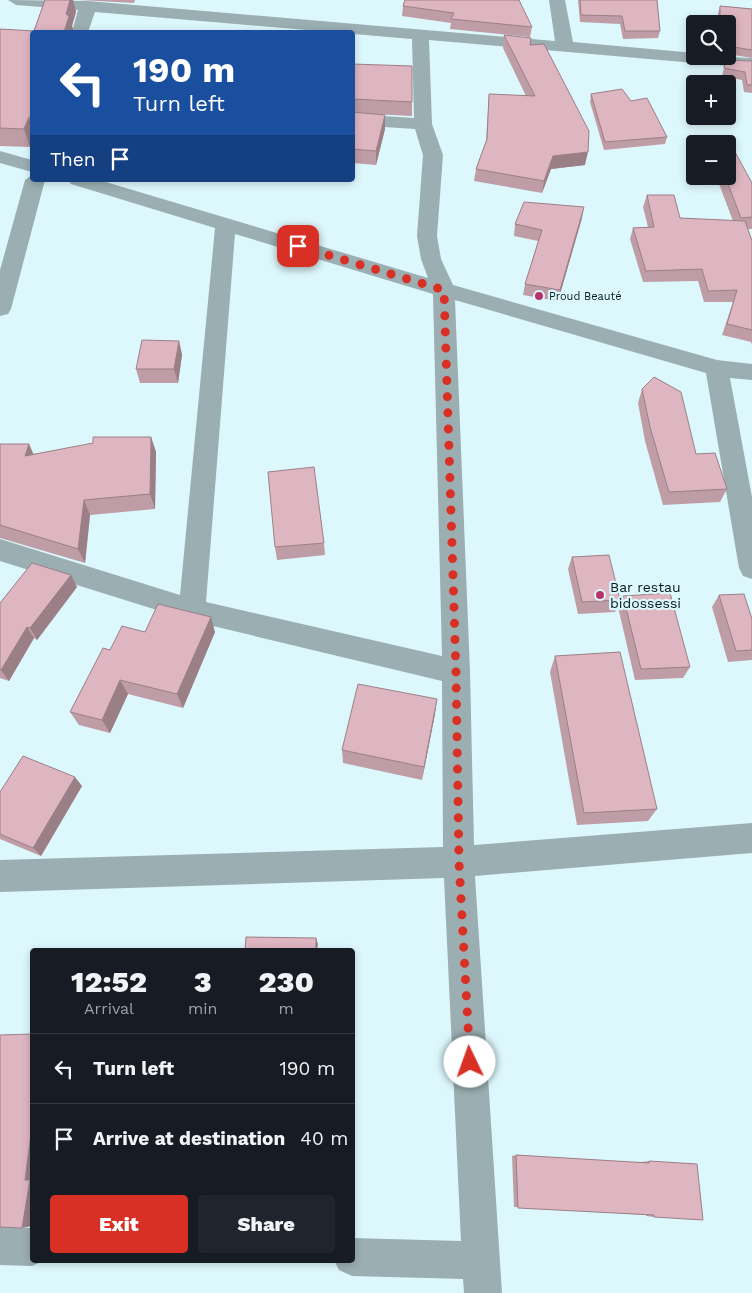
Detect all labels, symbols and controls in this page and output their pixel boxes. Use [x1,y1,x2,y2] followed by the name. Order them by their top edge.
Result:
[686,15,736,185] map controls
[686,15,736,65] button: search
[133,49,235,91] text: 190 m
[50,50,115,115] icon: left
[686,75,736,125] button: +
[133,91,225,116] text: Turn left
[686,135,736,185] button: −
[106,145,134,173] icon: arrive
[50,148,96,171] text: Then
[277,225,319,267] pin
[284,232,312,260] icon: arrive
[533,290,545,302] marker: Proud Beauté
[549,290,622,303] place label: Proud Beauté
[610,579,681,611] place label: Bar restau bidossessi
[594,589,606,601] marker: Bar restau bidossessi
[71,964,147,999] text: 12:52
[194,964,212,999] text: 3
[258,964,314,999] text: 230
[84,999,134,1018] text: Arrival
[188,999,217,1018] text: min
[279,999,294,1018] text: m
[443,1035,495,1087] position arrow
[50,1055,78,1083] icon: left
[93,1057,174,1080] text: Turn left
[279,1057,335,1080] text: 190 m
[50,1125,78,1153] icon: arrive
[93,1127,285,1150] text: Arrive at destination
[300,1127,348,1150] text: 40 m
[50,1195,188,1253] button: Exit
[198,1195,335,1253] button: Share

